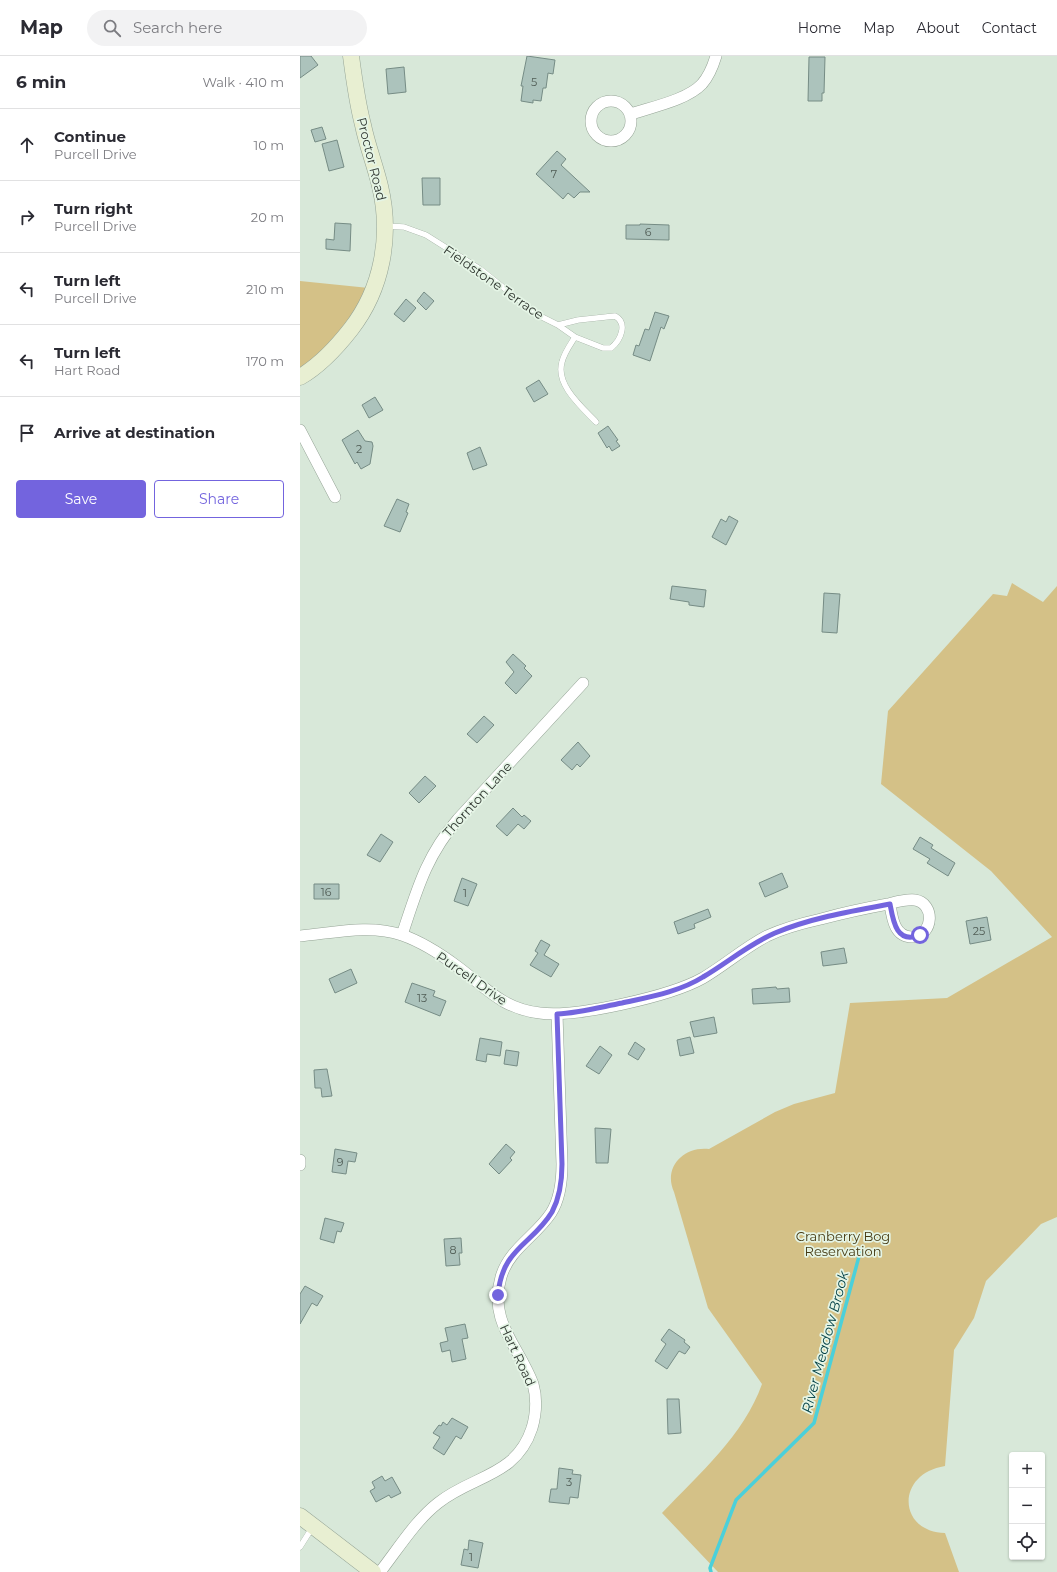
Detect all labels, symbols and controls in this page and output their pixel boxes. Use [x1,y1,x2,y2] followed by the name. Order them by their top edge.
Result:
[87,10,367,46] search box
[20,16,63,39] text: Map
[101,17,123,39] icon: search
[133,18,222,37] text: Search here
[798,19,841,37] text: Home
[863,19,894,37] text: Map
[916,19,960,37] text: About
[982,19,1037,37] text: Contact
[16,72,66,92] text: 6 min
[202,74,284,90] text: Walk · 410 m
[531,75,537,89] house number: 5
[354,116,390,202] street label: Proctor Road
[54,127,126,146] text: Continue
[16,134,38,156] icon: ahead
[254,137,284,153] text: 10 m
[54,146,137,162] text: Purcell Drive
[551,167,557,181] house number: 7
[54,199,133,218] text: Turn right
[16,206,38,228] icon: right
[251,209,284,225] text: 20 m
[54,218,137,234] text: Purcell Drive
[645,225,652,239] house number: 6
[441,241,547,323] street label: Fieldstone Terrace
[54,271,121,290] text: Turn left
[16,278,38,300] icon: left
[246,281,284,297] text: 210 m
[54,290,137,306] text: Purcell Drive
[54,343,121,362] text: Turn left
[16,350,38,372] icon: left
[246,353,284,369] text: 170 m
[54,362,120,378] text: Hart Road
[16,422,38,444] icon: arrive
[54,423,215,442] text: Arrive at destination
[356,442,362,456] house number: 2
[16,480,146,518] button: Save
[154,480,284,518] button: Share
[439,758,515,840] street label: Thornton Lane
[321,885,332,899] house number: 16
[463,886,467,900] house number: 1
[973,924,985,938] house number: 25
[911,926,929,944] route start
[434,948,511,1008] street label: Purcell Drive
[417,991,427,1005] house number: 13
[337,1155,344,1169] house number: 9
[796,1228,890,1259] park label: Cranberry Bog Reservation
[449,1243,457,1257] house number: 8
[797,1268,853,1415] water label: River Meadow Brook
[489,1286,507,1304] route end
[497,1322,539,1388] street label: Hart Road
[1009,1452,1045,1560] map controls
[1009,1452,1045,1488] button: +
[566,1475,572,1489] house number: 3
[1009,1488,1045,1524] button: −
[1009,1524,1045,1560] button: locate
[469,1550,473,1564] house number: 1

